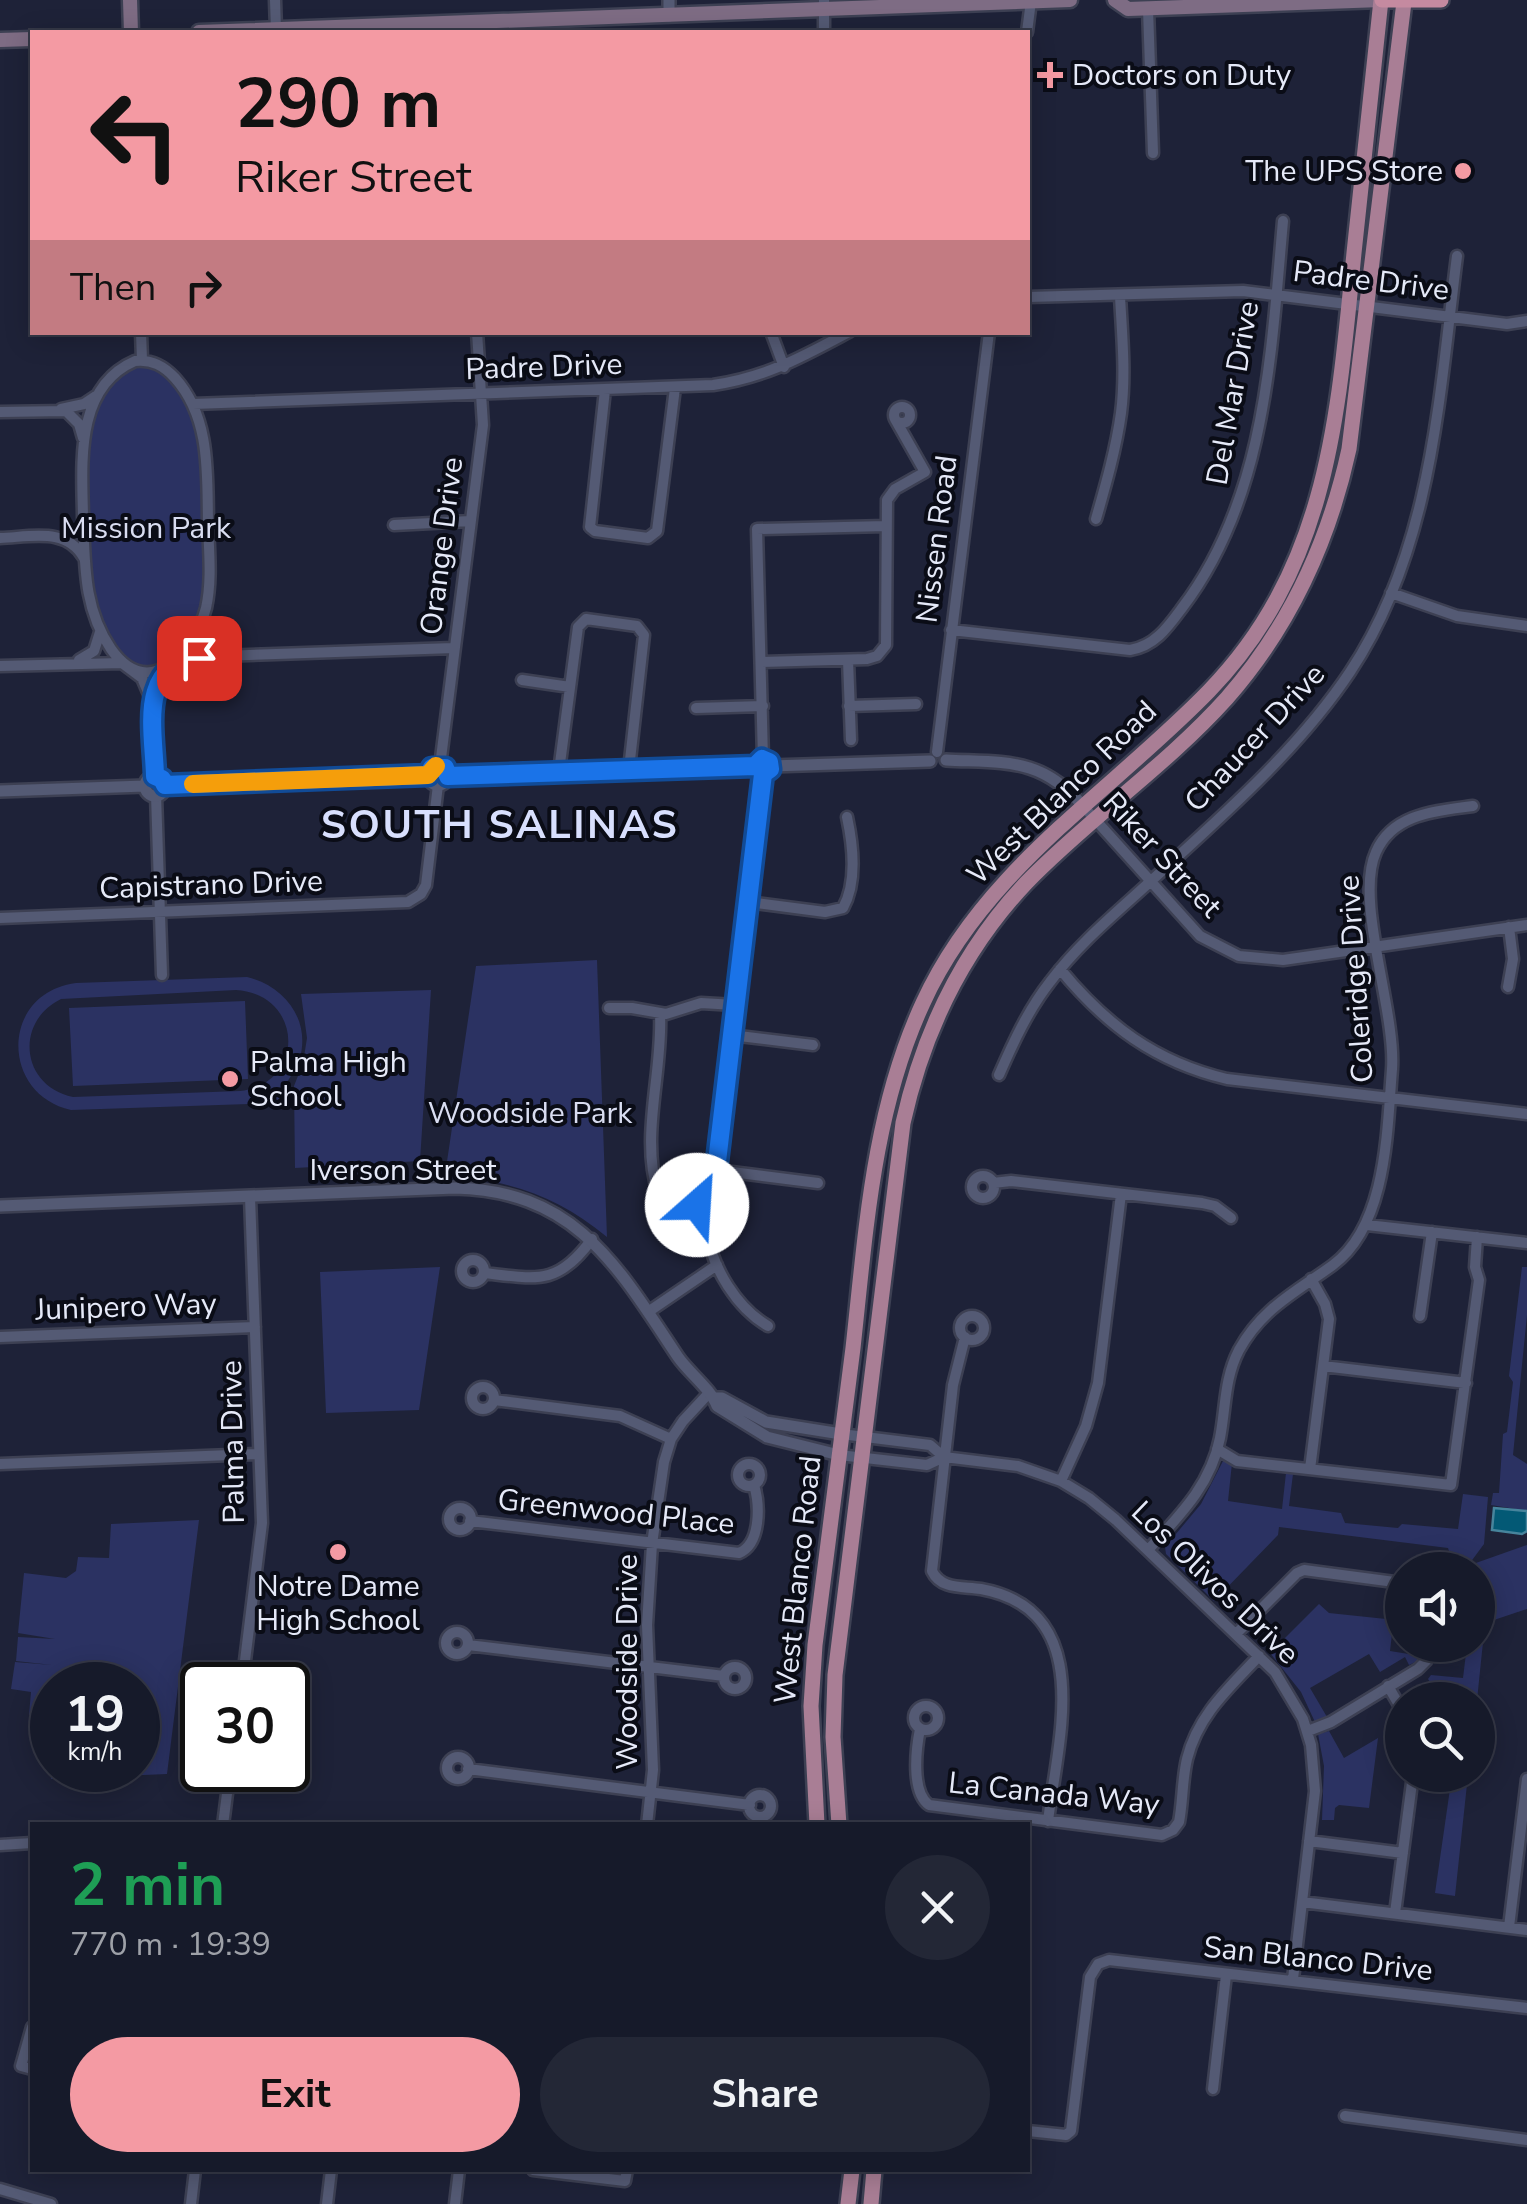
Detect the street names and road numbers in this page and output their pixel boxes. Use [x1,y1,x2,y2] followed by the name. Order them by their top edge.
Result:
[1291,251,1451,311] street label: Padre Drive
[1197,298,1269,488] street label: Del Mar Drive
[465,344,623,390] street label: Padre Drive
[906,453,968,625] street label: Nissen Road
[411,455,473,637] street label: Orange Drive
[1176,655,1334,821] street label: Chaucer Drive
[958,692,1166,894] street label: West Blanco Road
[1093,783,1231,927] street label: Riker Street
[98,861,324,909] street label: Capistrano Drive
[1328,874,1384,1084] street label: Coleridge Drive
[309,1150,497,1191] street label: Iverson Street
[34,1283,218,1331] street label: Junipero Way
[211,1360,255,1524] street label: Palma Drive
[765,1454,831,1706] street label: West Blanco Road
[495,1479,737,1545] street label: Greenwood Place
[1122,1492,1308,1674] street label: Los Olivos Drive
[607,1554,648,1770] street label: Woodside Drive
[946,1763,1162,1826] street label: La Canada Way
[1201,1927,1435,1991] street label: San Blanco Drive

